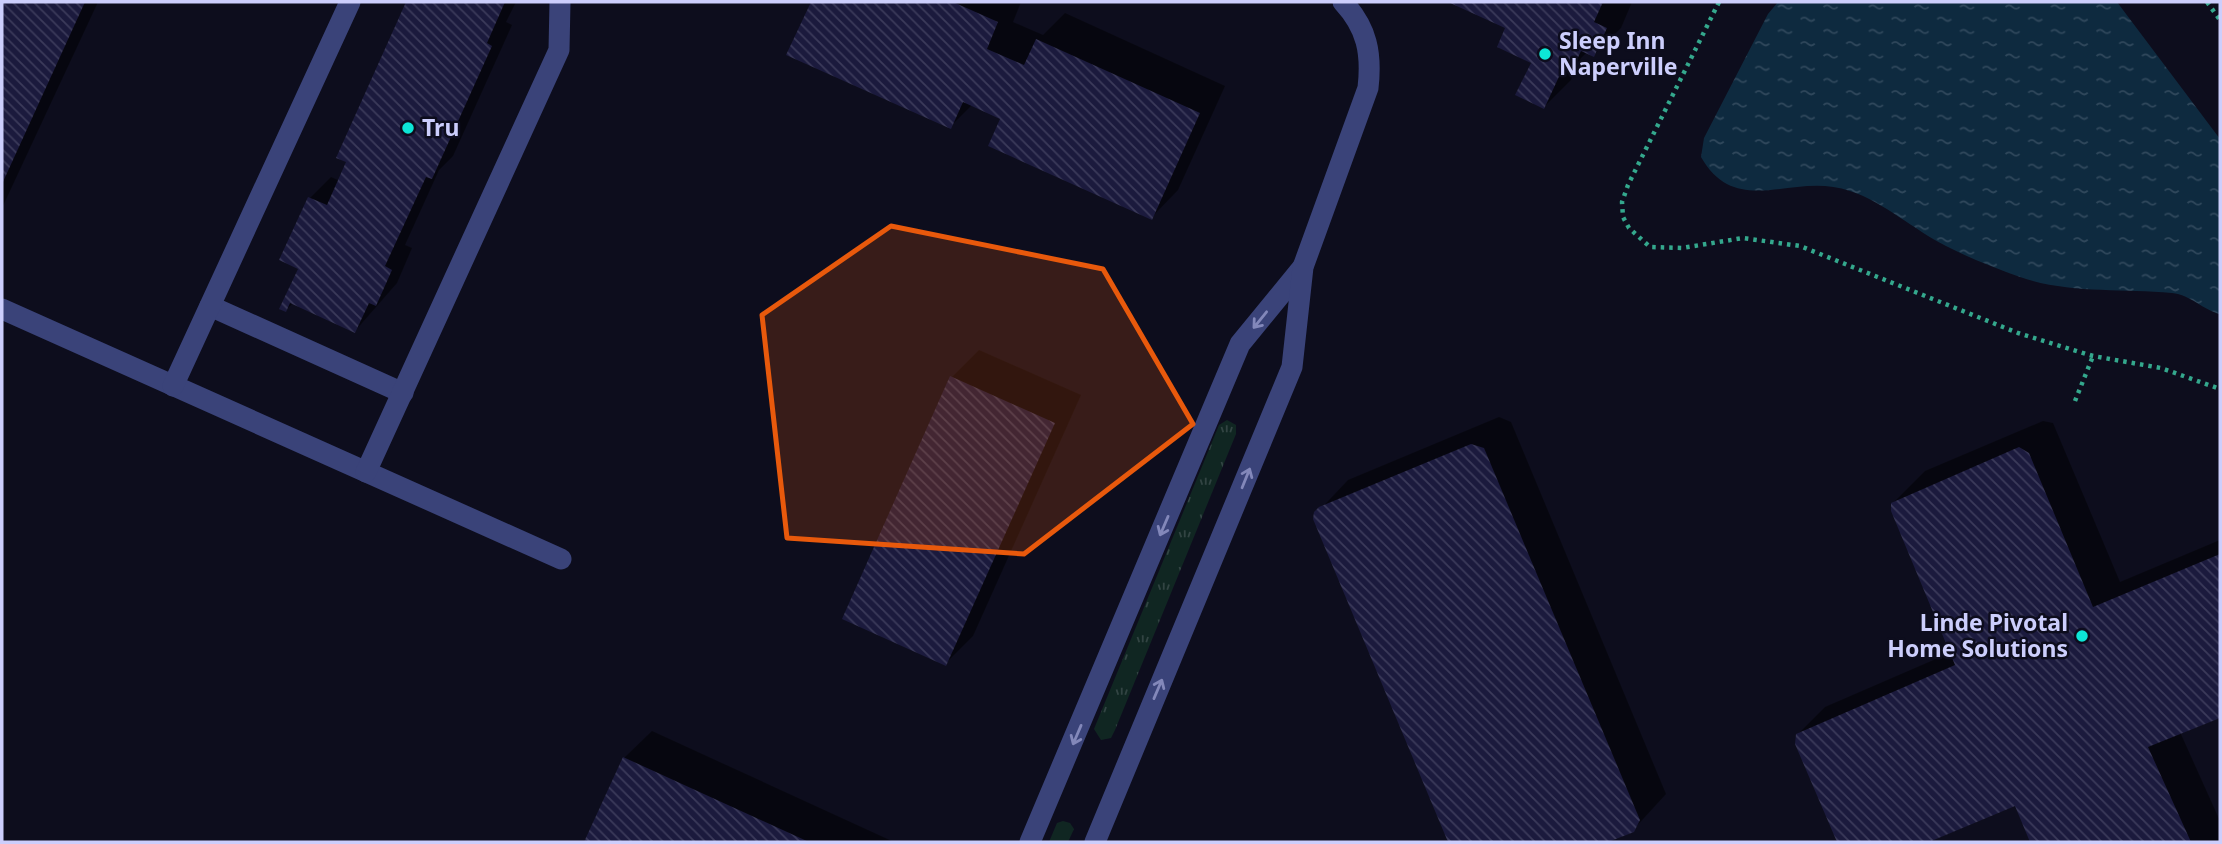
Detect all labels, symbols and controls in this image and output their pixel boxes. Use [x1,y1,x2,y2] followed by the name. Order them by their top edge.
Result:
[1559,24,1677,82] place label: Sleep Inn Naperville
[1537,46,1553,62] marker: Sleep Inn Naperville
[422,111,459,143] place label: Tru
[400,120,416,136] marker: Tru
[1252,311,1267,329] one-way arrow
[1240,468,1253,490] one-way arrow
[1157,514,1170,536] one-way arrow
[1887,606,2068,664] place label: Linde Pivotal Home Solutions
[2074,628,2090,644] marker: Linde Pivotal Home Solutions
[1153,678,1166,700] one-way arrow
[1069,724,1082,746] one-way arrow

